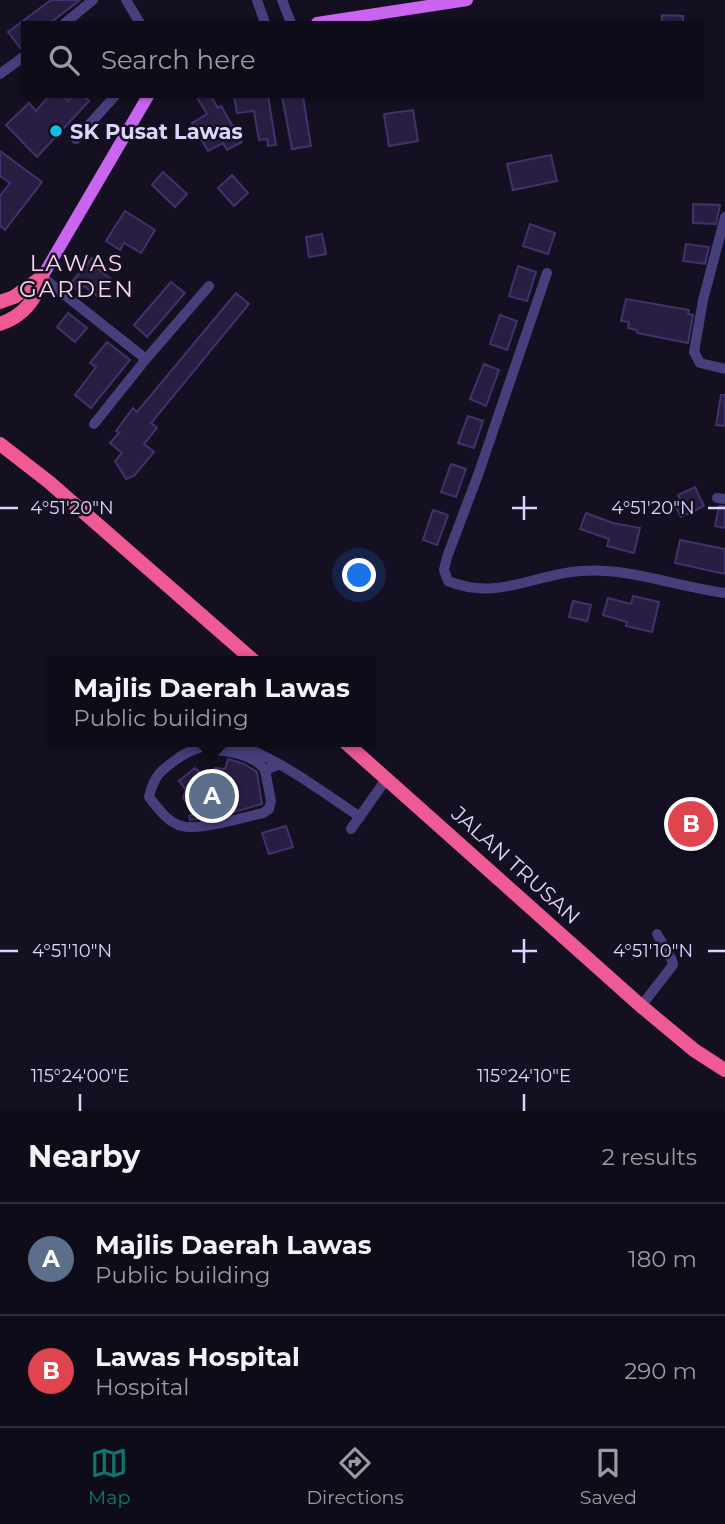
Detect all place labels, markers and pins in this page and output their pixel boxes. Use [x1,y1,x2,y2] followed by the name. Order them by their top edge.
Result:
[70,119,243,144] place label: SK Pusat Lawas
[48,123,64,139] marker: SK Pusat Lawas
[189,770,235,822] pin: A
[668,798,714,850] pin: B

